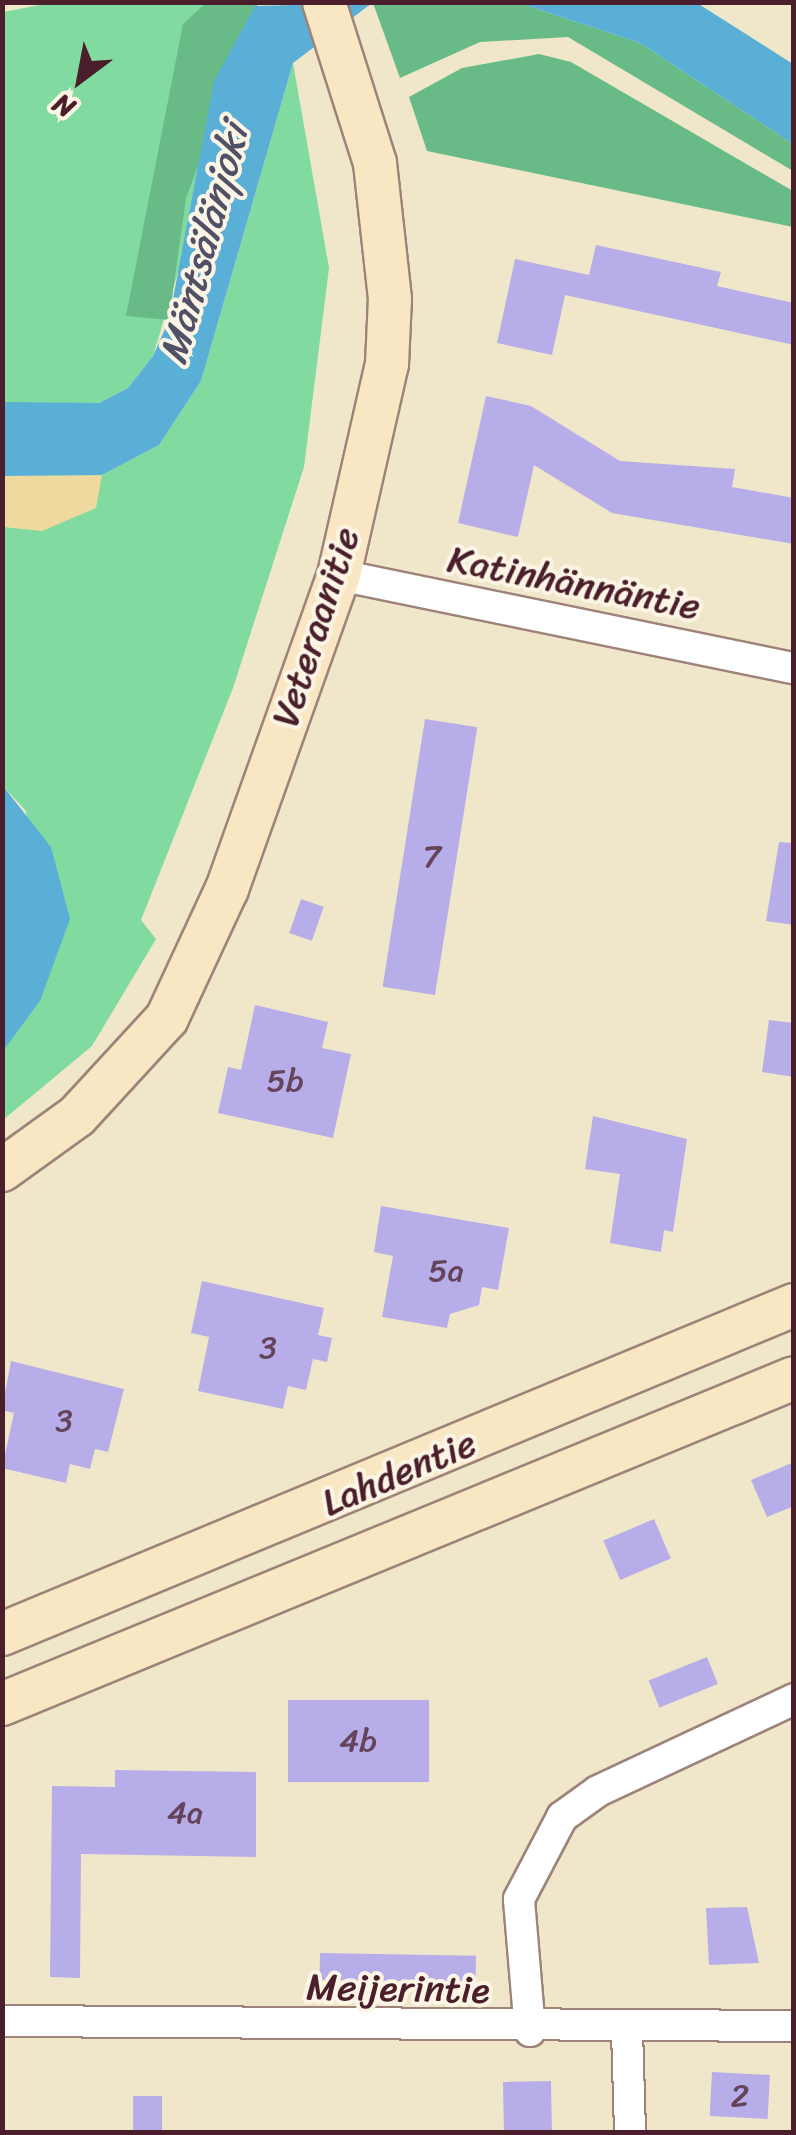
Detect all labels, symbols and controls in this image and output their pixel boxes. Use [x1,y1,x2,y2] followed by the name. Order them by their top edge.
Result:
[30,30,130,130] north arrow
[43,80,85,132] text: N
[149,119,259,369] water label: Mäntsälänjoki
[262,522,370,732] street label: Veteraanitie
[444,536,704,630] street label: Katinhännäntie
[423,838,441,876] house number: 7
[266,1062,304,1100] house number: 5b
[428,1252,464,1290] house number: 5a
[259,1329,277,1367] house number: 3
[55,1402,73,1440] house number: 3
[315,1420,483,1526] street label: Lahdentie
[339,1722,377,1760] house number: 4b
[167,1794,203,1832] house number: 4a
[306,1965,490,2013] street label: Meijerintie
[731,2077,749,2115] house number: 2

